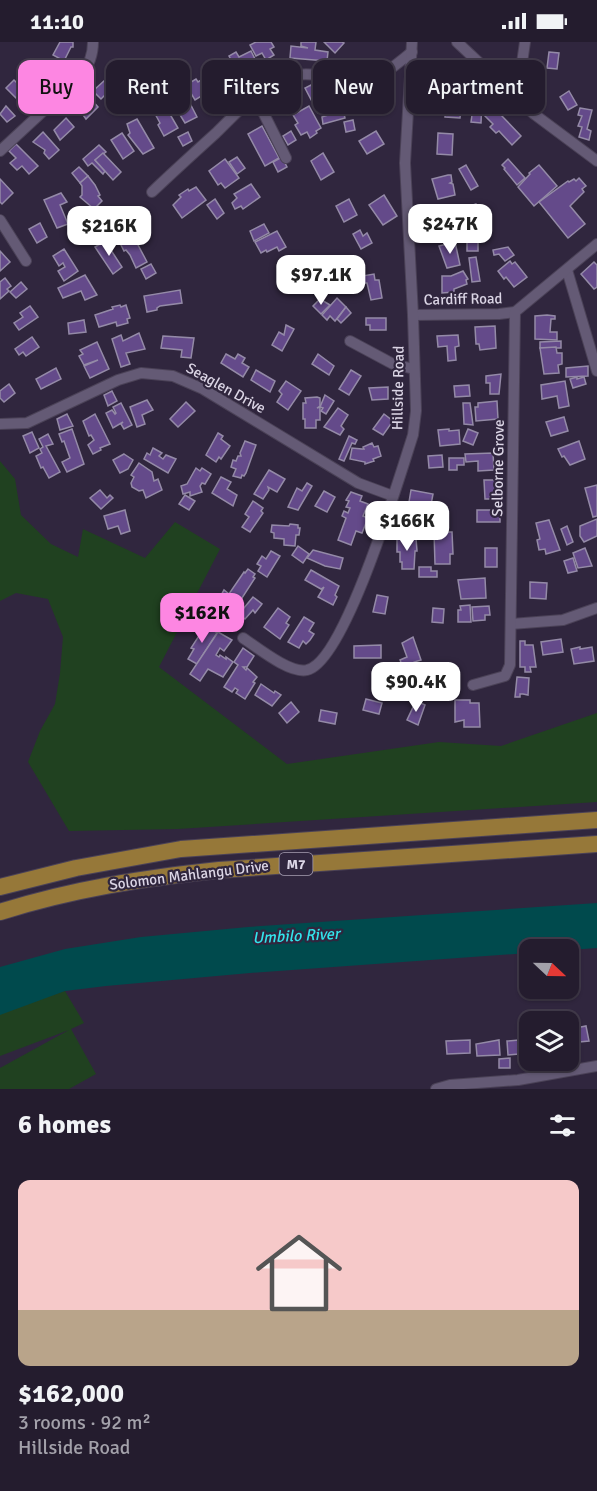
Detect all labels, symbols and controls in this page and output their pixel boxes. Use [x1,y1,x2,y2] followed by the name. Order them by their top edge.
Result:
[30,8,84,35] text: 11:10
[18,60,94,114] chip: Buy
[106,60,190,114] chip: Rent
[202,60,301,114] chip: Filters
[313,60,394,114] chip: New
[406,60,545,114] chip: Apartment
[408,204,492,255] pin: $247K
[67,206,151,257] pin: $216K
[422,211,478,236] text: $247K
[81,213,137,238] text: $216K
[272,255,370,306] pin: $97.1K
[290,262,352,287] text: $97.1K
[423,289,503,309] street label: Cardiff Road
[388,346,408,430] street label: Hillside Road
[183,359,269,417] street label: Seaglen Drive
[488,419,508,517] street label: Selborne Grove
[365,501,449,552] pin: $166K
[379,508,435,533] text: $166K
[160,593,244,644] pin: $162K
[174,600,230,625] text: $162K
[367,662,465,713] pin: $90.4K
[385,669,447,694] text: $90.4K
[280,853,312,875] road number: M7
[108,856,270,894] street label: Solomon Mahlangu Drive
[252,924,342,948] water label: Umbilo River
[519,939,579,999] north arrow
[519,939,579,1071] map controls
[519,1011,579,1071] button: layers
[18,1109,111,1141] text: 6 homes
[546,1109,579,1142] icon: filters
[245,1219,353,1327] icon: home
[18,1378,124,1410] text: $162,000
[18,1410,151,1435] text: 3 rooms · 92 m²
[18,1435,130,1460] text: Hillside Road

